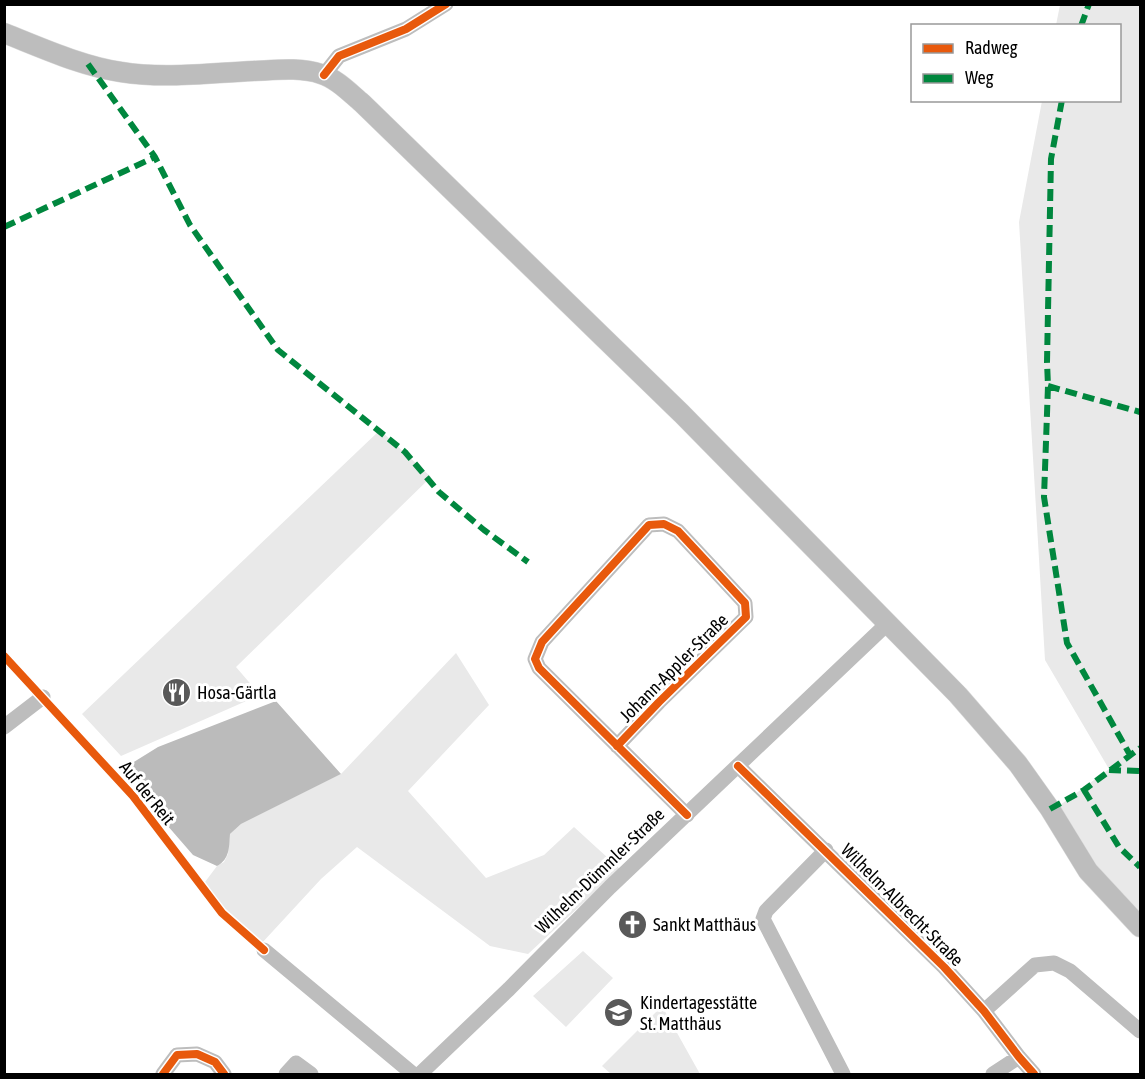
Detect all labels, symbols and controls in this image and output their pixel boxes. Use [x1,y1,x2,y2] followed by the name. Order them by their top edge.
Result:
[911,24,1121,102] legend
[965,37,1018,58] text: Radweg
[965,67,994,88] text: Weg
[615,609,732,726] street label: Johann-Appler-Straße
[160,677,192,709] restaurant icon: Hosa-Gärtla
[197,682,277,703] place label: Hosa-Gärtla
[115,757,179,829] street label: Auf der Reit
[531,804,668,938] street label: Wilhelm-Dümmler-Straße
[837,839,968,970] street label: Wilhelm-Albrecht-Straße
[616,909,648,941] church icon: Sankt Matthäus
[653,914,756,935] place label: Sankt Matthäus
[640,992,757,1034] place label: Kindertagesstätte St. Matthäus
[603,997,635,1029] school or university icon: Kindertagesstätte St. Matthäus

